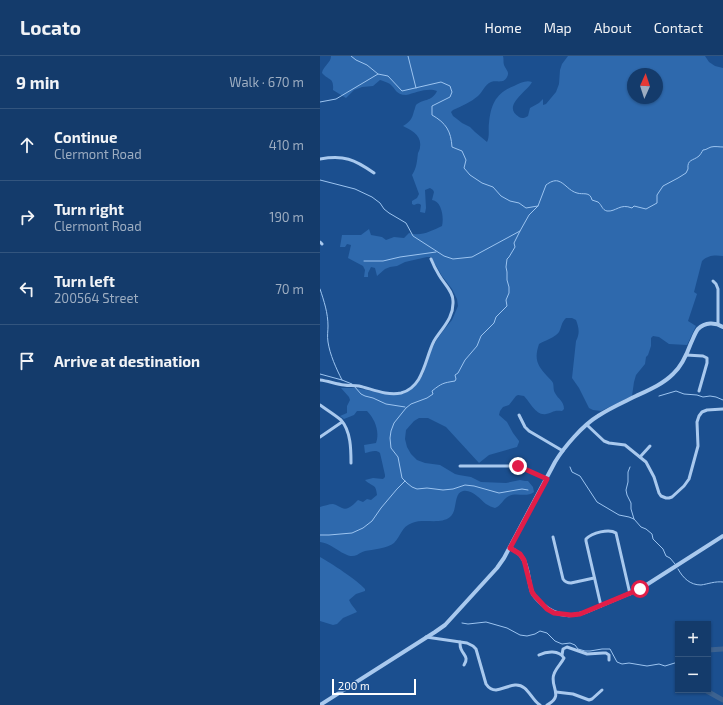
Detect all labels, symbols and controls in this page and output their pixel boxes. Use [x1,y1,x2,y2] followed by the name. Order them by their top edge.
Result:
[20,16,81,39] text: Locato
[485,19,522,36] text: Home
[544,19,572,36] text: Map
[594,19,632,36] text: About
[654,19,703,36] text: Contact
[627,68,663,104] north arrow
[16,72,60,92] text: 9 min
[229,74,304,90] text: Walk · 670 m
[54,128,117,146] text: Continue
[16,134,38,156] icon: ahead
[269,137,304,153] text: 410 m
[54,146,142,162] text: Clermont Road
[54,200,124,218] text: Turn right
[16,206,38,228] icon: right
[269,209,304,225] text: 190 m
[54,218,142,234] text: Clermont Road
[54,272,115,290] text: Turn left
[16,278,38,300] icon: left
[275,281,304,297] text: 70 m
[54,290,138,306] text: 200564 Street
[16,350,38,372] icon: arrive
[54,352,200,370] text: Arrive at destination
[509,457,527,475] route end
[631,580,649,598] route start
[675,621,711,693] map controls
[675,621,711,657] button: +
[675,657,711,693] button: −
[332,677,416,696] scale bar
[338,679,370,692] text: 200 m

